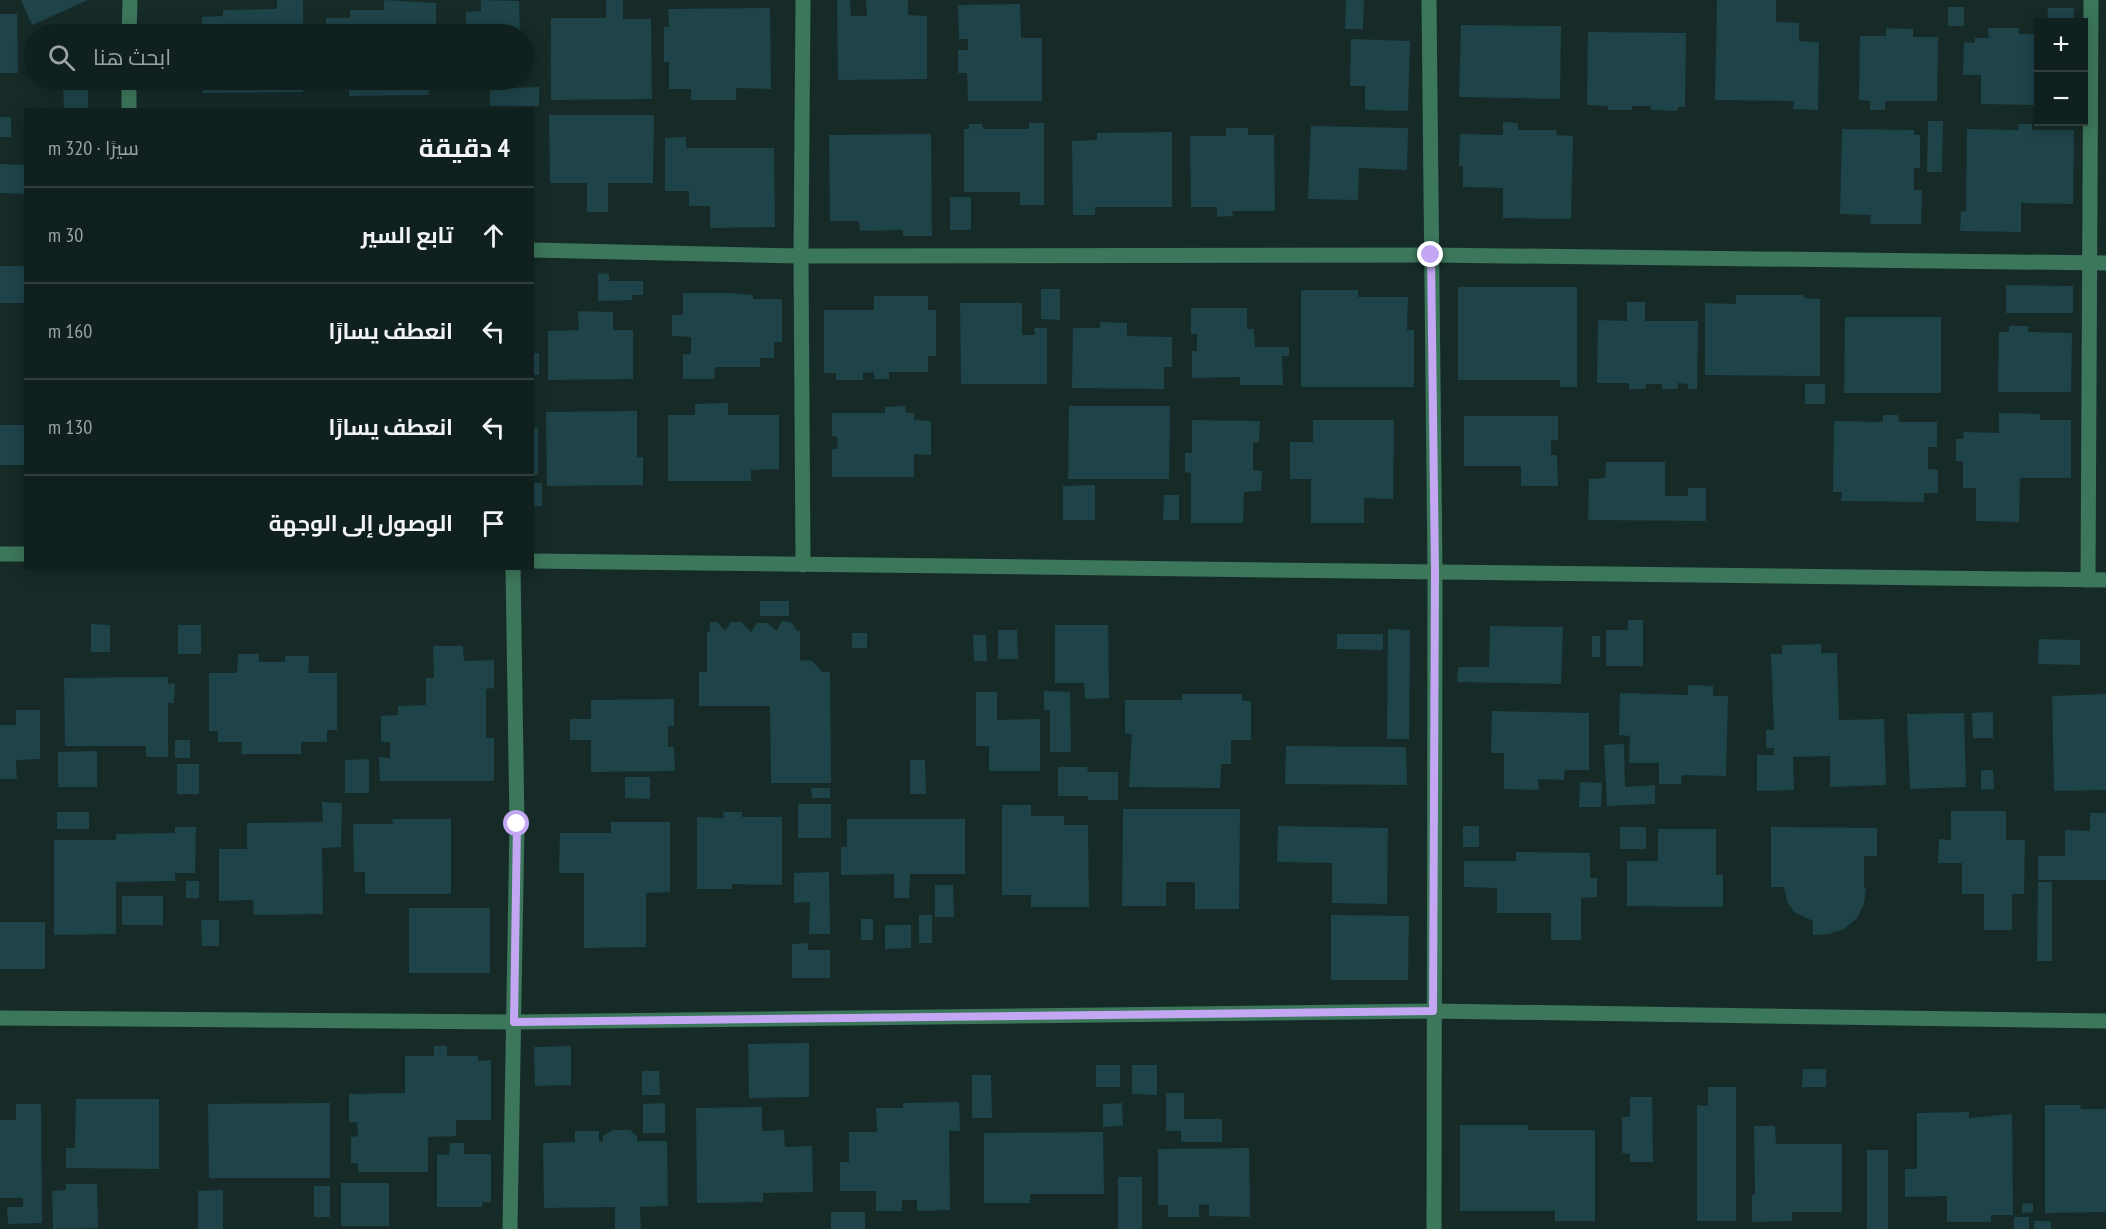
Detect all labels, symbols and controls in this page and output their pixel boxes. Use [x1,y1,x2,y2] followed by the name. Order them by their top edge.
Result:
[2034,18,2088,126] map controls
[2034,18,2088,72] button: +
[24,24,534,90] search box
[45,41,78,74] icon: search
[93,43,171,71] text: ابحث هنا
[2034,72,2088,126] button: −
[419,131,510,164] text: 4 دقيقة
[48,135,139,161] text: سيرًا · 320 m
[477,219,510,252] icon: ahead
[361,221,453,249] text: تابع السير
[48,222,83,248] text: 30 m
[1417,241,1443,267] route end
[477,315,510,348] icon: left
[329,317,453,345] text: انعطف يسارًا
[48,318,92,344] text: 160 m
[477,411,510,444] icon: left
[329,413,453,441] text: انعطف يسارًا
[48,414,92,440] text: 130 m
[477,507,510,540] icon: arrive
[269,509,453,537] text: الوصول إلى الوجهة
[503,810,529,836] route start

